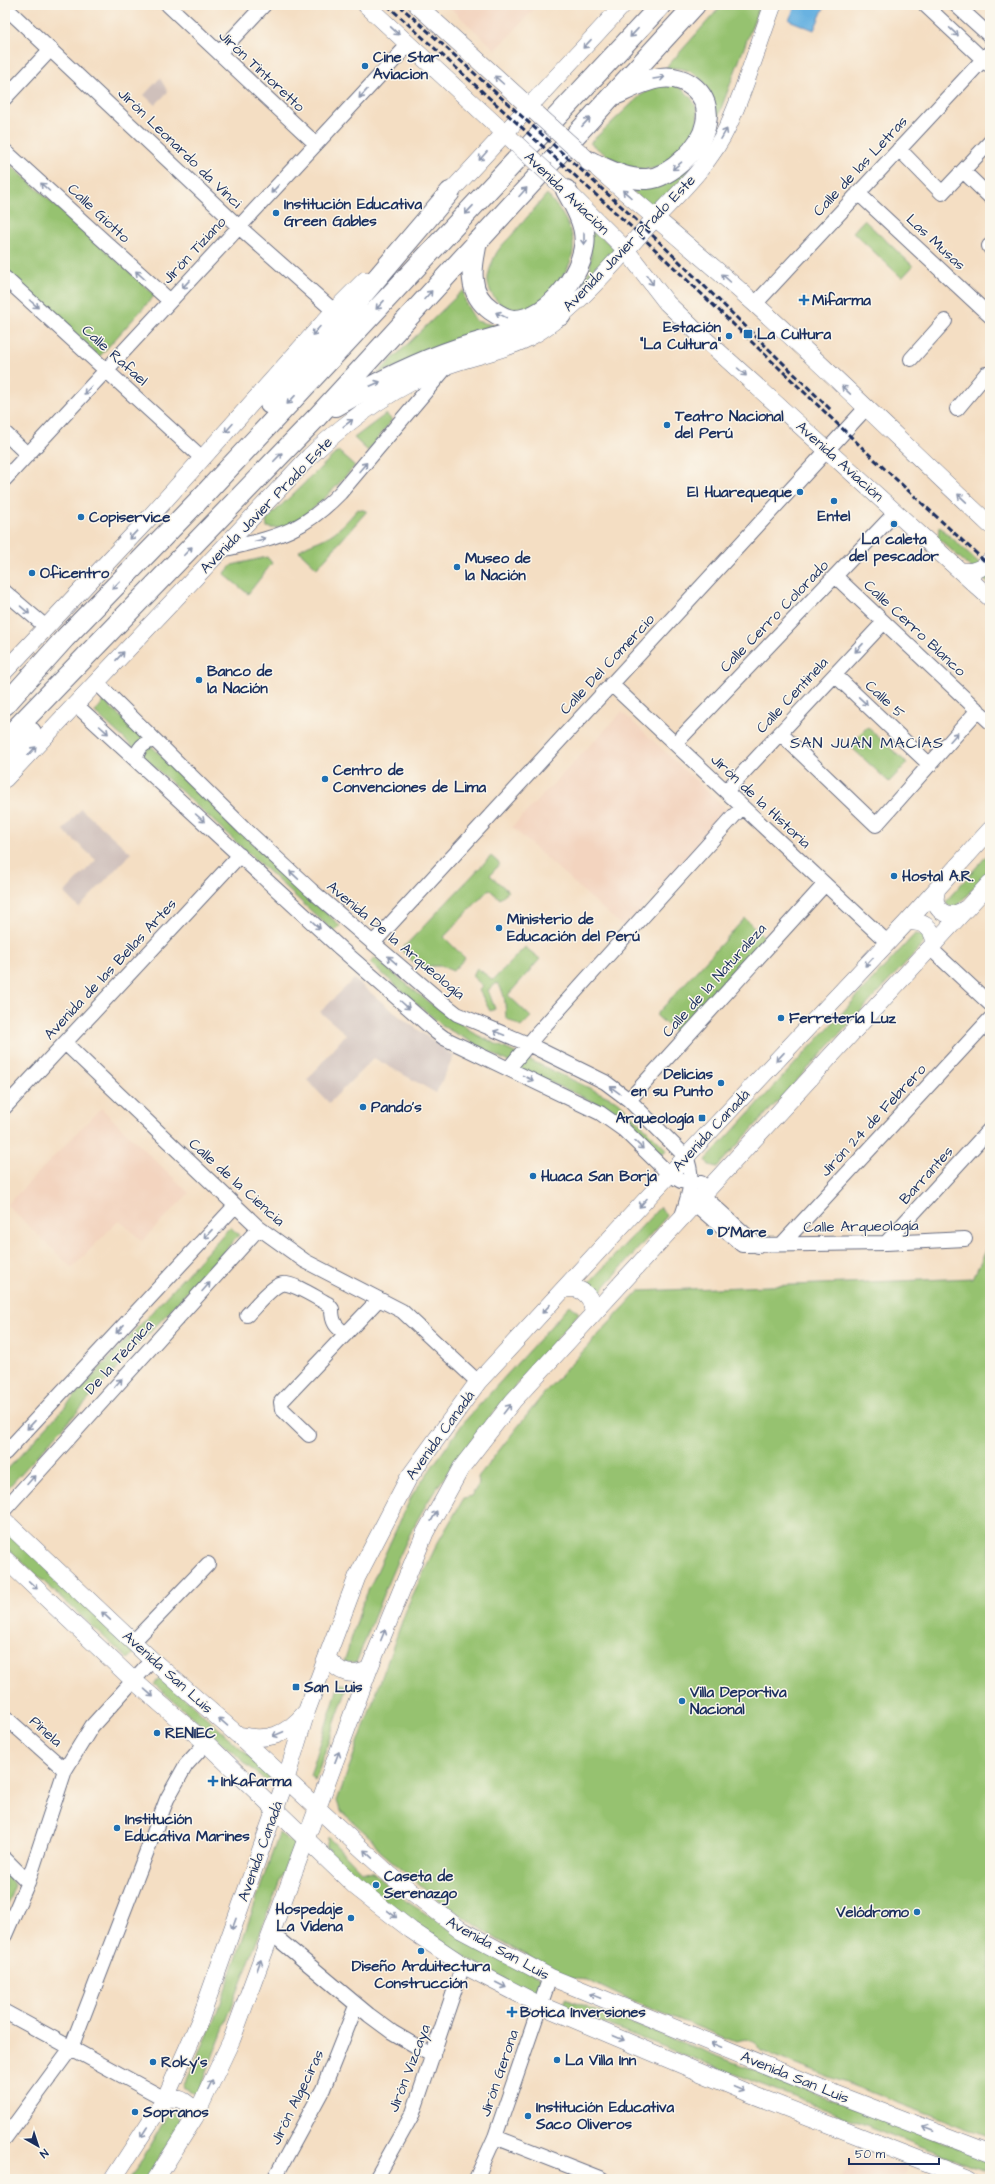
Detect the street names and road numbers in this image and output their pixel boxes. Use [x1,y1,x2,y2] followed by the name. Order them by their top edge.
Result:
[214,26,310,117] street label: Jirón Tintoretto
[113,83,247,214] street label: Jirón Leonardo da Vinci
[808,111,913,221] street label: Calle de las Letras
[519,147,614,240] street label: Avenida Aviación
[558,170,700,316] street label: Avenida Javier Prado Este
[63,179,135,248] street label: Calle Giotto
[901,209,970,276] street label: Las Musas
[158,212,232,289] street label: Jirón Tiziano
[77,320,152,391] street label: Calle Rafael
[791,416,889,507] street label: Avenida Aviación
[195,432,337,578] street label: Avenida Javier Prado Este
[715,555,834,677] street label: Calle Cerro Colorado
[859,575,971,682] street label: Calle Cerro Blanco
[555,609,660,719] street label: Calle Del Comercio
[752,652,833,738] street label: Calle Centinela
[860,675,910,724] street label: Calle 5
[706,749,816,854] street label: Jirón de la Historia
[321,876,470,1006] street label: Avenida De la Arqueología
[39,894,182,1045] street label: Avenida de las Bellas Artes
[657,918,772,1042] street label: Calle de la Naturaleza
[816,1059,932,1181] street label: Jirón 24 de Febrero
[668,1084,755,1176] street label: Avenida Canadá
[184,1133,290,1231] street label: Calle de la Ciencia
[895,1141,958,1209] street label: Barrantes
[803,1215,919,1239] street label: Calle Arqueología
[80,1315,159,1399] street label: De la Técnica
[401,1386,480,1484] street label: Avenida Canadá
[118,1626,218,1719] street label: Avenida San Luis
[25,1711,67,1752] street label: Pinela
[233,1798,288,1904] street label: Avenida Canadá
[442,1911,554,1986] street label: Avenida San Luis
[383,2021,437,2115] street label: Jirón Vizcaya
[475,2026,524,2119] street label: Jirón Gerona
[265,2046,331,2149] street label: Jirón Algeciras
[737,2046,853,2109] street label: Avenida San Luis

